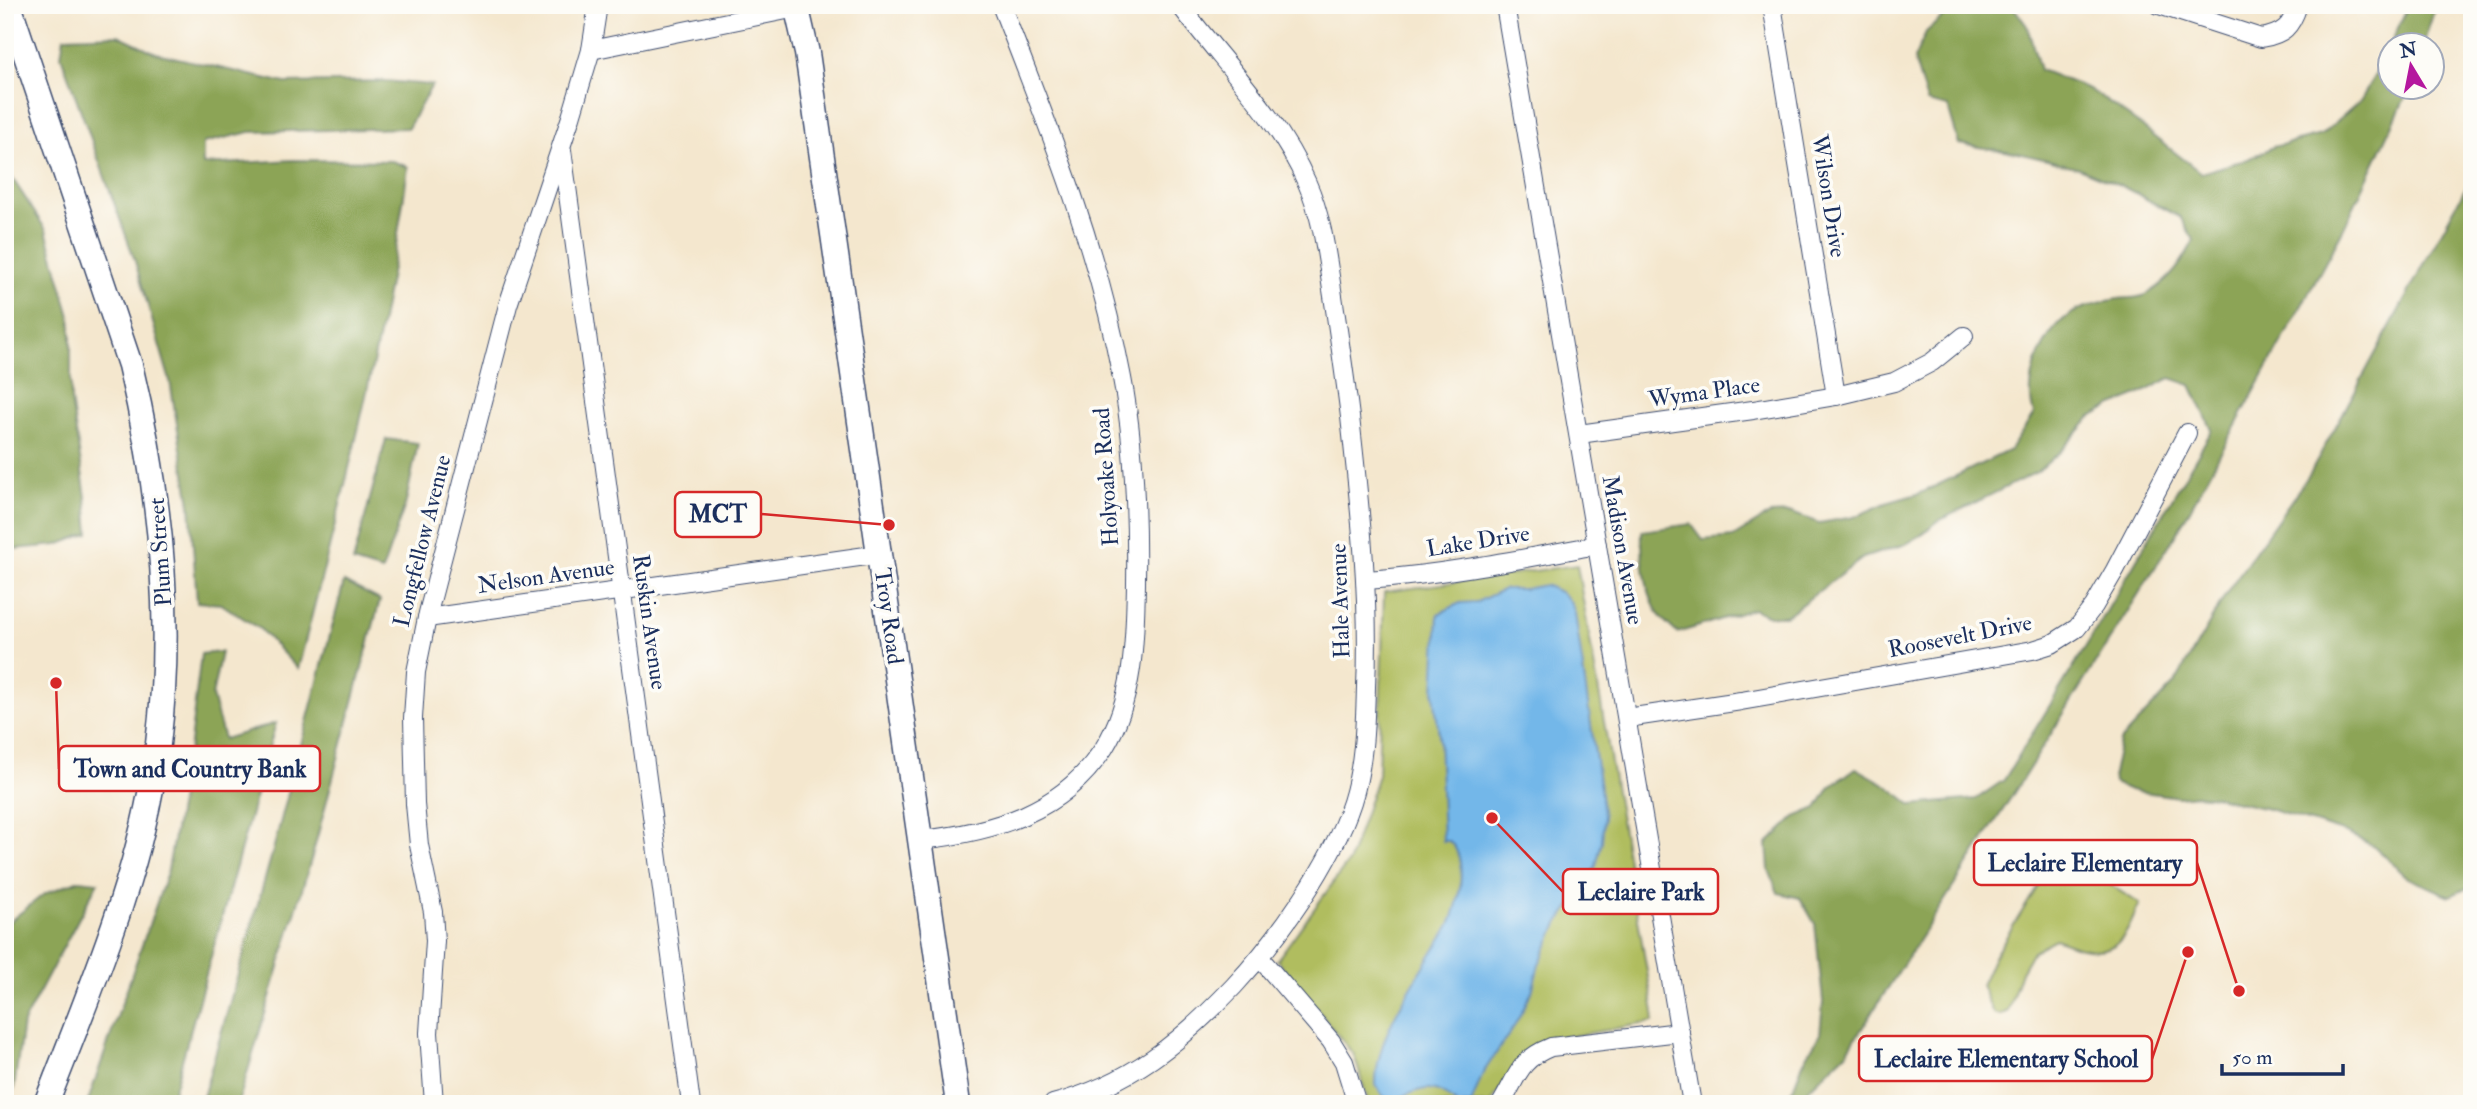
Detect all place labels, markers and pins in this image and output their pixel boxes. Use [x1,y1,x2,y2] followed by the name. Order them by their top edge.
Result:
[675,492,761,537] callout: MCT
[59,746,320,791] callout: Town and Country Bank
[1974,840,2197,885] callout: Leclaire Elementary
[1563,869,1718,914] callout: Leclaire Park
[1859,1036,2152,1081] callout: Leclaire Elementary School

